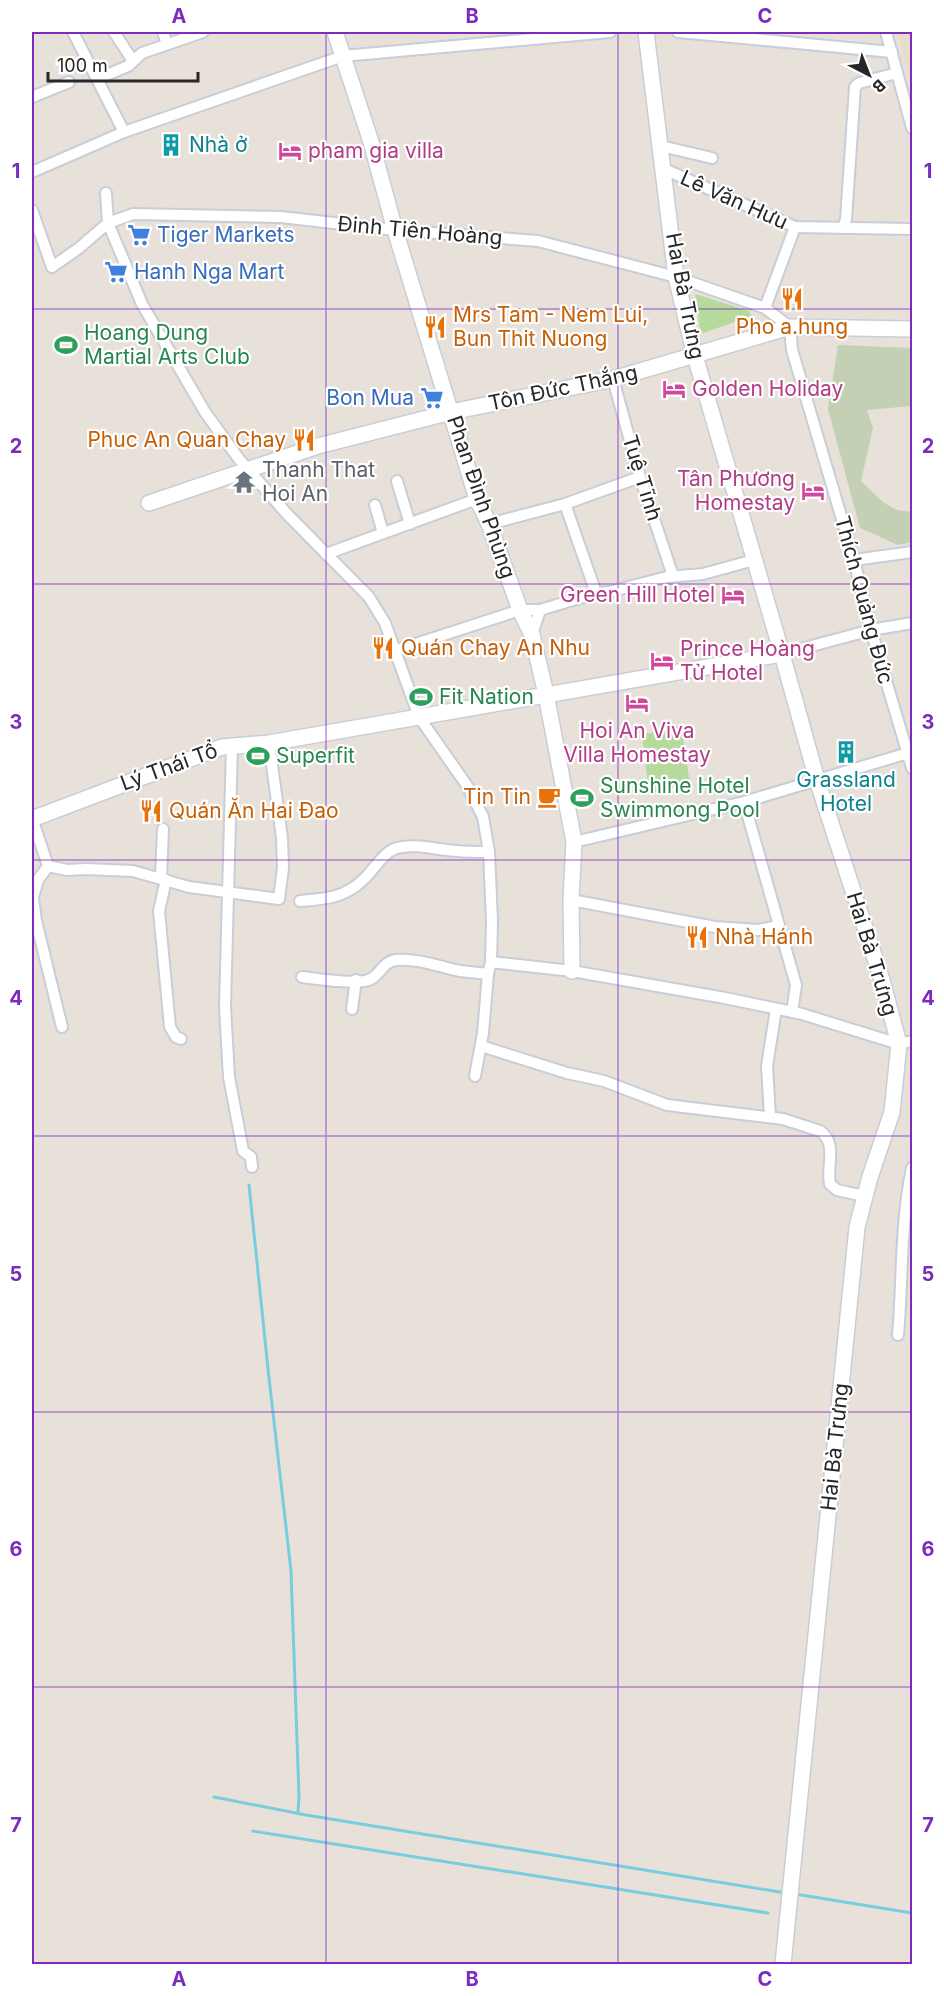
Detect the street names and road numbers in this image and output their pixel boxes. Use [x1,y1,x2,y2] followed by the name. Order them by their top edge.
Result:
[677,165,792,234] street label: Lê Văn Hưu
[336,211,504,250] street label: Đinh Tiên Hoàng
[661,230,710,361] street label: Hai Bà Trưng
[486,359,640,416] street label: Tôn Đức Thắng
[442,412,521,581] street label: Phan Đình Phùng
[618,432,667,524] street label: Tuệ Tĩnh
[830,513,899,687] street label: Thích Quảng Đức
[117,737,221,796] street label: Lý Thái Tổ
[842,889,903,1019] street label: Hai Bà Trưng
[815,1382,854,1512] street label: Hai Bà Trưng

